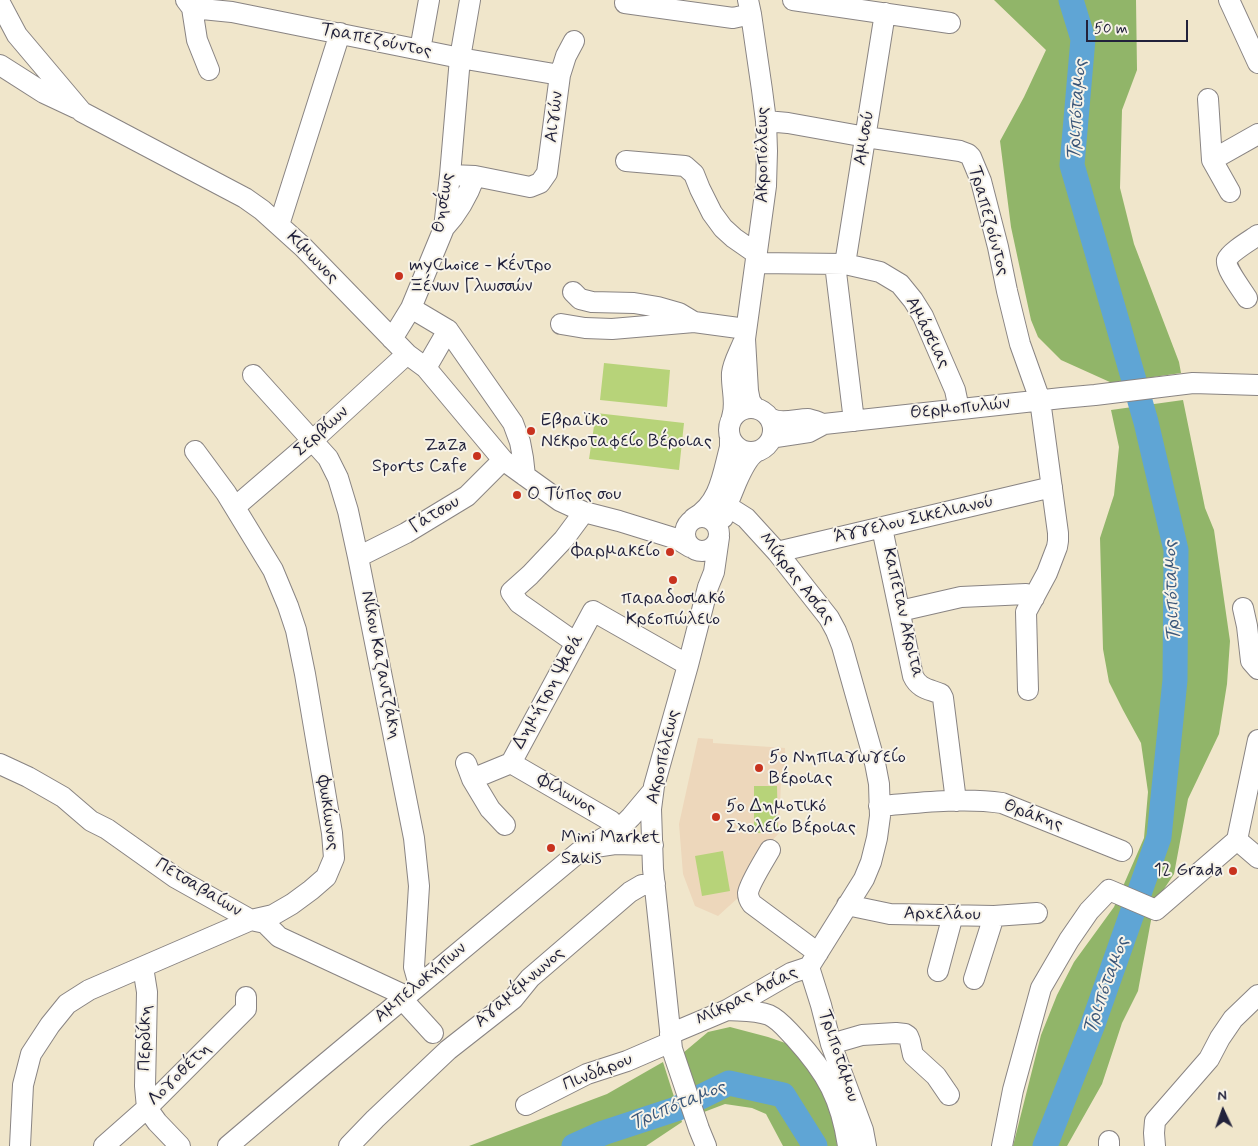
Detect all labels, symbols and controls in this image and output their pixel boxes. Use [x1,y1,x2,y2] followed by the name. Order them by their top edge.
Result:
[1088,10,1190,42] scale bar
[319,19,433,63] street label: Τραπεζούντος
[1094,19,1128,39] text: 50 m
[1063,59,1093,161] water label: Τριπόταμος
[541,90,569,144] street label: Αιγών
[752,107,774,203] street label: Ακροπόλεως
[850,109,880,167] street label: Αμισού
[963,164,1013,278] street label: Τραπεζούντος
[429,172,459,234] street label: Θησέως
[281,227,343,289] street label: Κίμωνος
[409,255,552,298] place label: myChoice - Κέντρο Ξένων Γλωσσών
[393,270,405,282] marker: myChoice - Κέντρο Ξένων Γλωσσών
[900,294,954,372] street label: Αμάσειας
[909,393,1011,425] street label: Θερμοπυλών
[290,402,354,462] street label: Σερβίων
[541,410,712,452] place label: Εβραϊκο Νεκροταφείο Βέροιας
[525,425,537,437] marker: Εβραϊκο Νεκροταφείο Βέροιας
[372,435,467,478] place label: ZaZa Sports Cafe
[471,450,483,462] marker: ZaZa Sports Cafe
[527,484,621,506] place label: Ο Τύπος σου
[511,489,523,501] marker: Ο Τύπος σου
[832,491,996,549] street label: Άγγελου Σικελιανού
[406,492,464,538] street label: Γάτσου
[753,529,839,629] street label: Μίκρας Ασίας
[1160,540,1186,642] water label: Τριπόταμος
[572,541,660,563] place label: Φαρμακείο
[664,546,676,558] marker: Φαρμακείο
[877,546,927,680] street label: Καπεταν Ακριτα
[667,574,679,586] marker: παραδοσιακό Κρεοπώλειο
[621,588,725,630] place label: παραδοσιακό Κρεοπώλειο
[355,589,405,741] street label: Νίκου Καζαντζάκη
[509,631,589,753] street label: Δημήτρη Ψαθά
[643,708,685,806] street label: Ακροπόλεως
[769,747,906,790] place label: 5ο Νηπιαγωγείο Βέροιας
[753,762,765,774] marker: 5ο Νηπιαγωγείο Βέροιας
[533,769,599,821] street label: Φίλωνος
[311,774,343,852] street label: Φωκίωνος
[1000,795,1066,837] street label: Θράκης
[726,796,856,839] place label: 5ο Δημοτικό Σχολείο Βέροιας
[710,811,722,823] marker: 5ο Δημοτικό Σχολείο Βέροιας
[561,827,660,870] place label: Mini Market Sakis
[545,842,557,854] marker: Mini Market Sakis
[151,854,245,922] street label: Πετσαβαίων
[1154,860,1223,882] place label: 12 Grada
[1227,865,1239,877] marker: 12 Grada
[903,904,981,926] street label: Αρχελάου
[1079,935,1135,1037] water label: Τριπόταμος
[371,938,471,1028] street label: Αμπελοκήπων
[471,943,569,1033] street label: Αγαμέμνωνος
[693,962,801,1032] street label: Μίκρας Ασίας
[135,1005,157,1071] street label: Περδίκη
[813,1007,863,1105] street label: Τριποτάμου
[144,1039,216,1111] street label: Λογοθέτη
[560,1049,636,1097] street label: Πινδάρου
[627,1077,729,1135] water label: Τριπόταμος
[1198,1086,1248,1136] north arrow
[1217,1087,1227,1105] text: N

